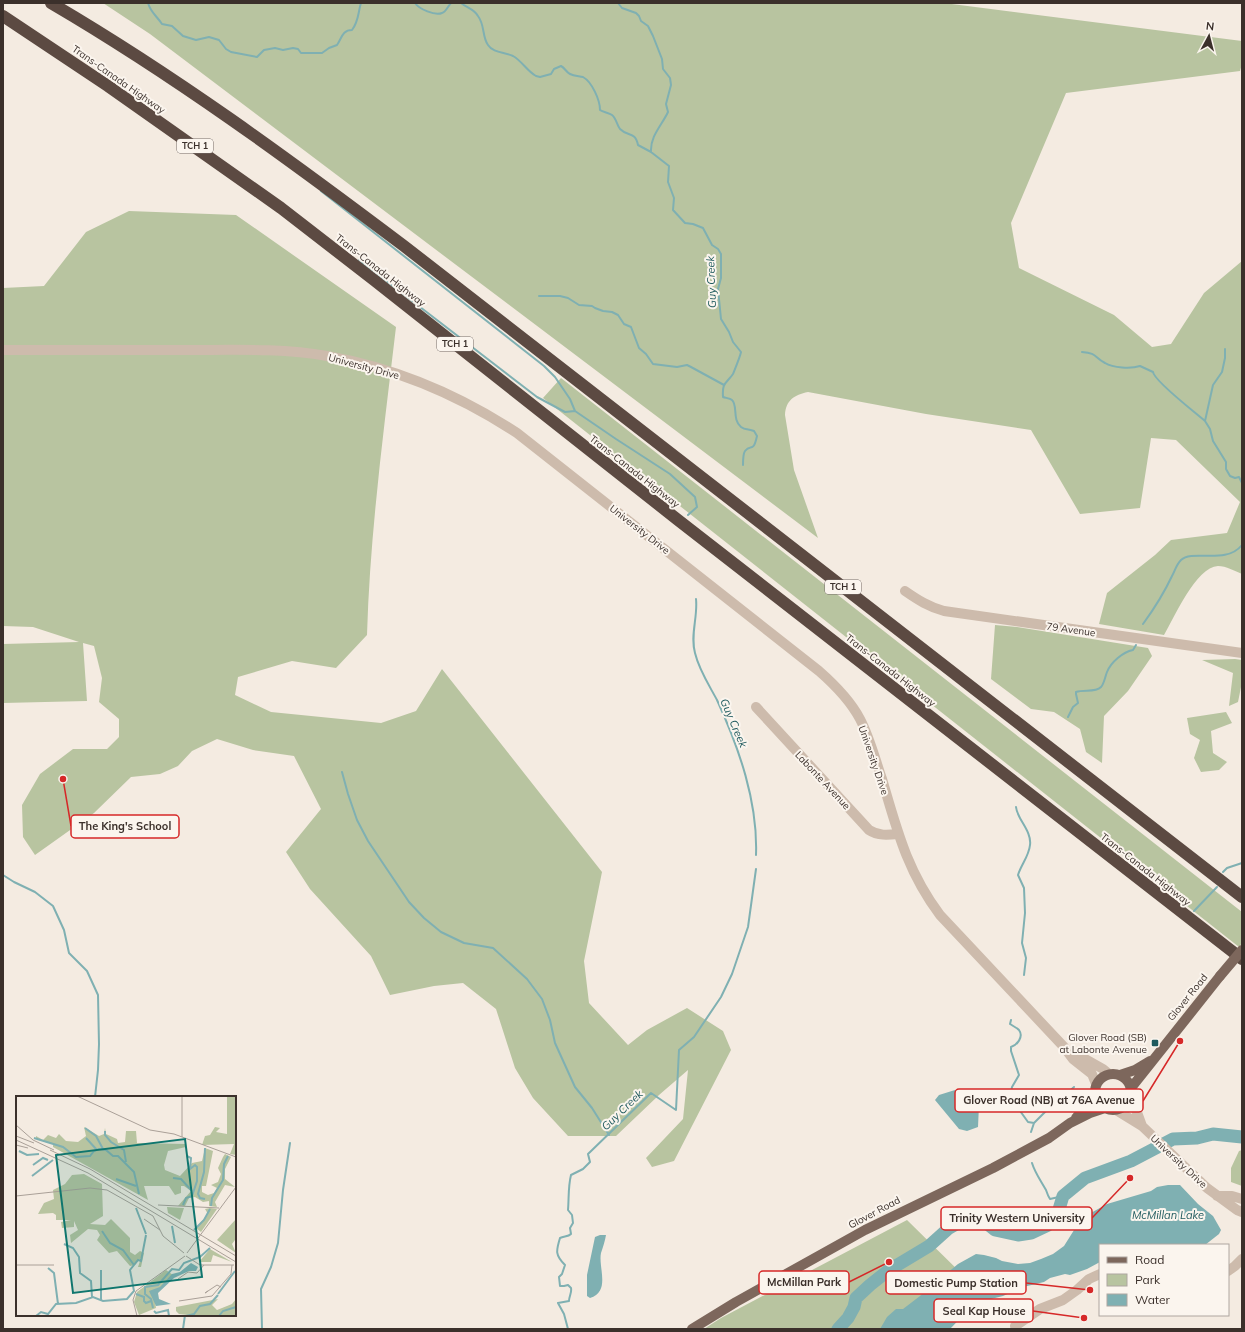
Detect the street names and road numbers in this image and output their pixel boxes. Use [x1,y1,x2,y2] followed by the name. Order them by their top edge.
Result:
[70,42,168,117] street label: Trans-Canada Highway
[177,139,213,153] road number: TCH 1
[333,231,429,310] street label: Trans-Canada Highway
[437,337,473,351] road number: TCH 1
[327,351,401,382] street label: University Drive
[587,432,683,511] street label: Trans-Canada Highway
[607,502,672,557] street label: University Drive
[825,580,861,594] road number: TCH 1
[1046,620,1096,639] street label: 79 Avenue
[843,631,939,710] street label: Trans-Canada Highway
[856,724,892,797] street label: University Drive
[792,748,853,812] street label: Labonte Avenue
[1098,830,1194,909] street label: Trans-Canada Highway
[1164,971,1210,1023] street label: Glover Road
[1148,1132,1210,1191] street label: University Drive
[846,1193,902,1232] street label: Glover Road

